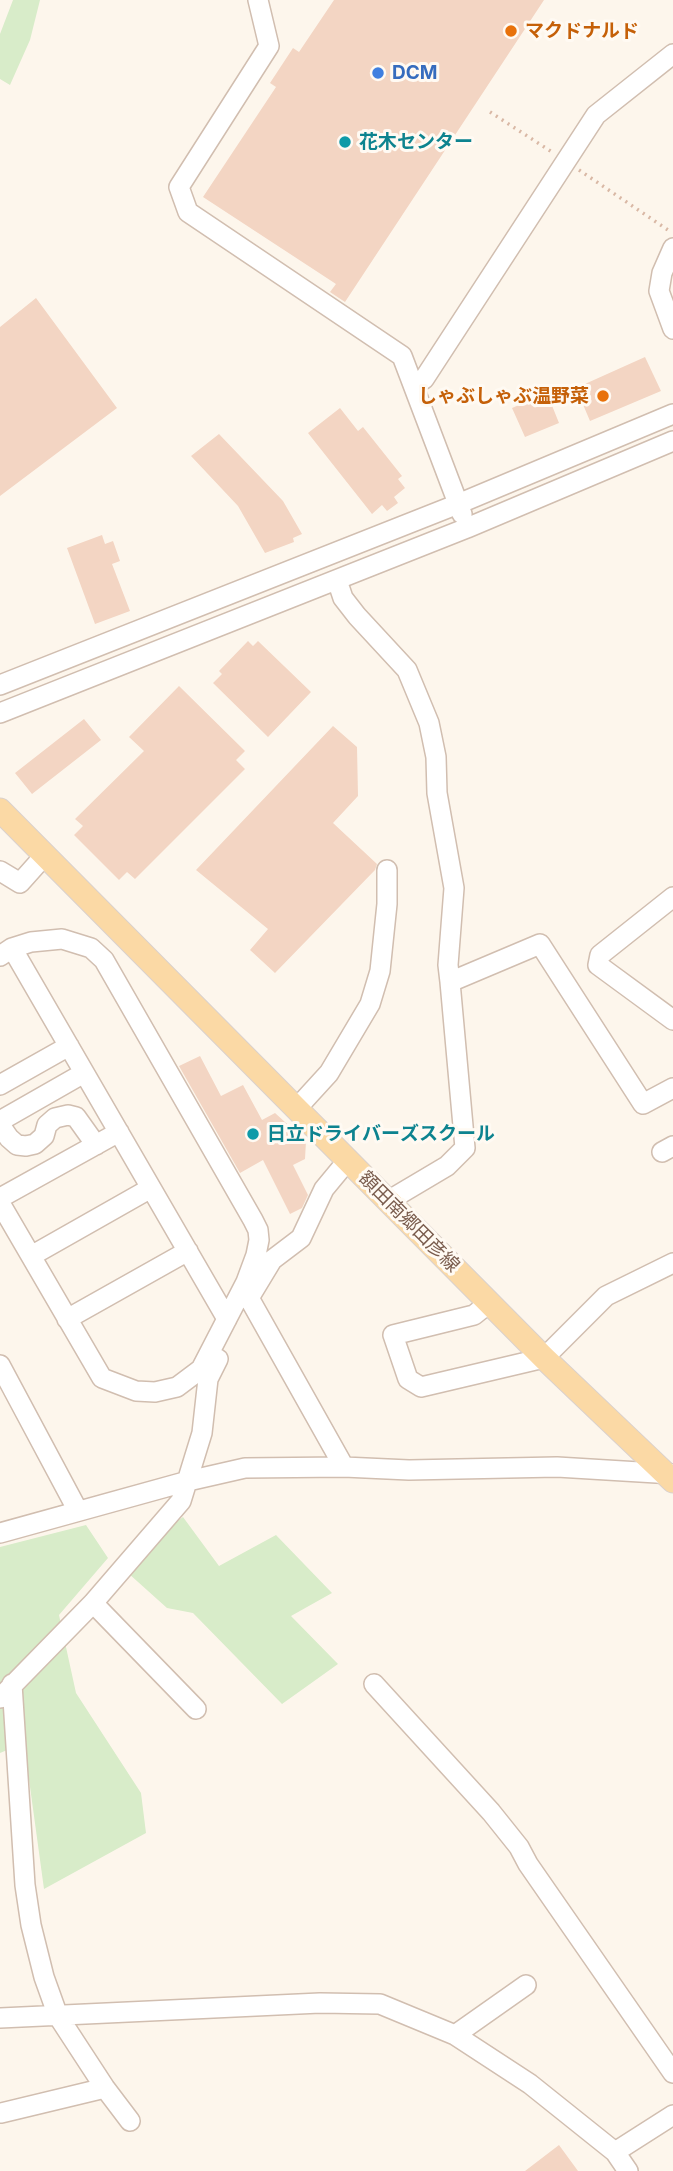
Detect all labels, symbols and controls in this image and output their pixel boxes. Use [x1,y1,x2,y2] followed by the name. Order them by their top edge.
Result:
[525,20,639,42] place label: マクドナルド
[503,23,519,39] marker: マクドナルド
[392,62,437,84] place label: DCM
[370,65,386,81] marker: DCM
[359,131,473,153] place label: 花木センター
[337,134,353,150] marker: 花木センター
[418,385,589,407] place label: しゃぶしゃぶ温野菜
[595,388,611,404] marker: しゃぶしゃぶ温野菜
[267,1123,495,1145] place label: 日立ドライバーズスクール
[245,1126,261,1142] marker: 日立ドライバーズスクール
[354,1167,464,1277] street label: 額田南郷田彦線

